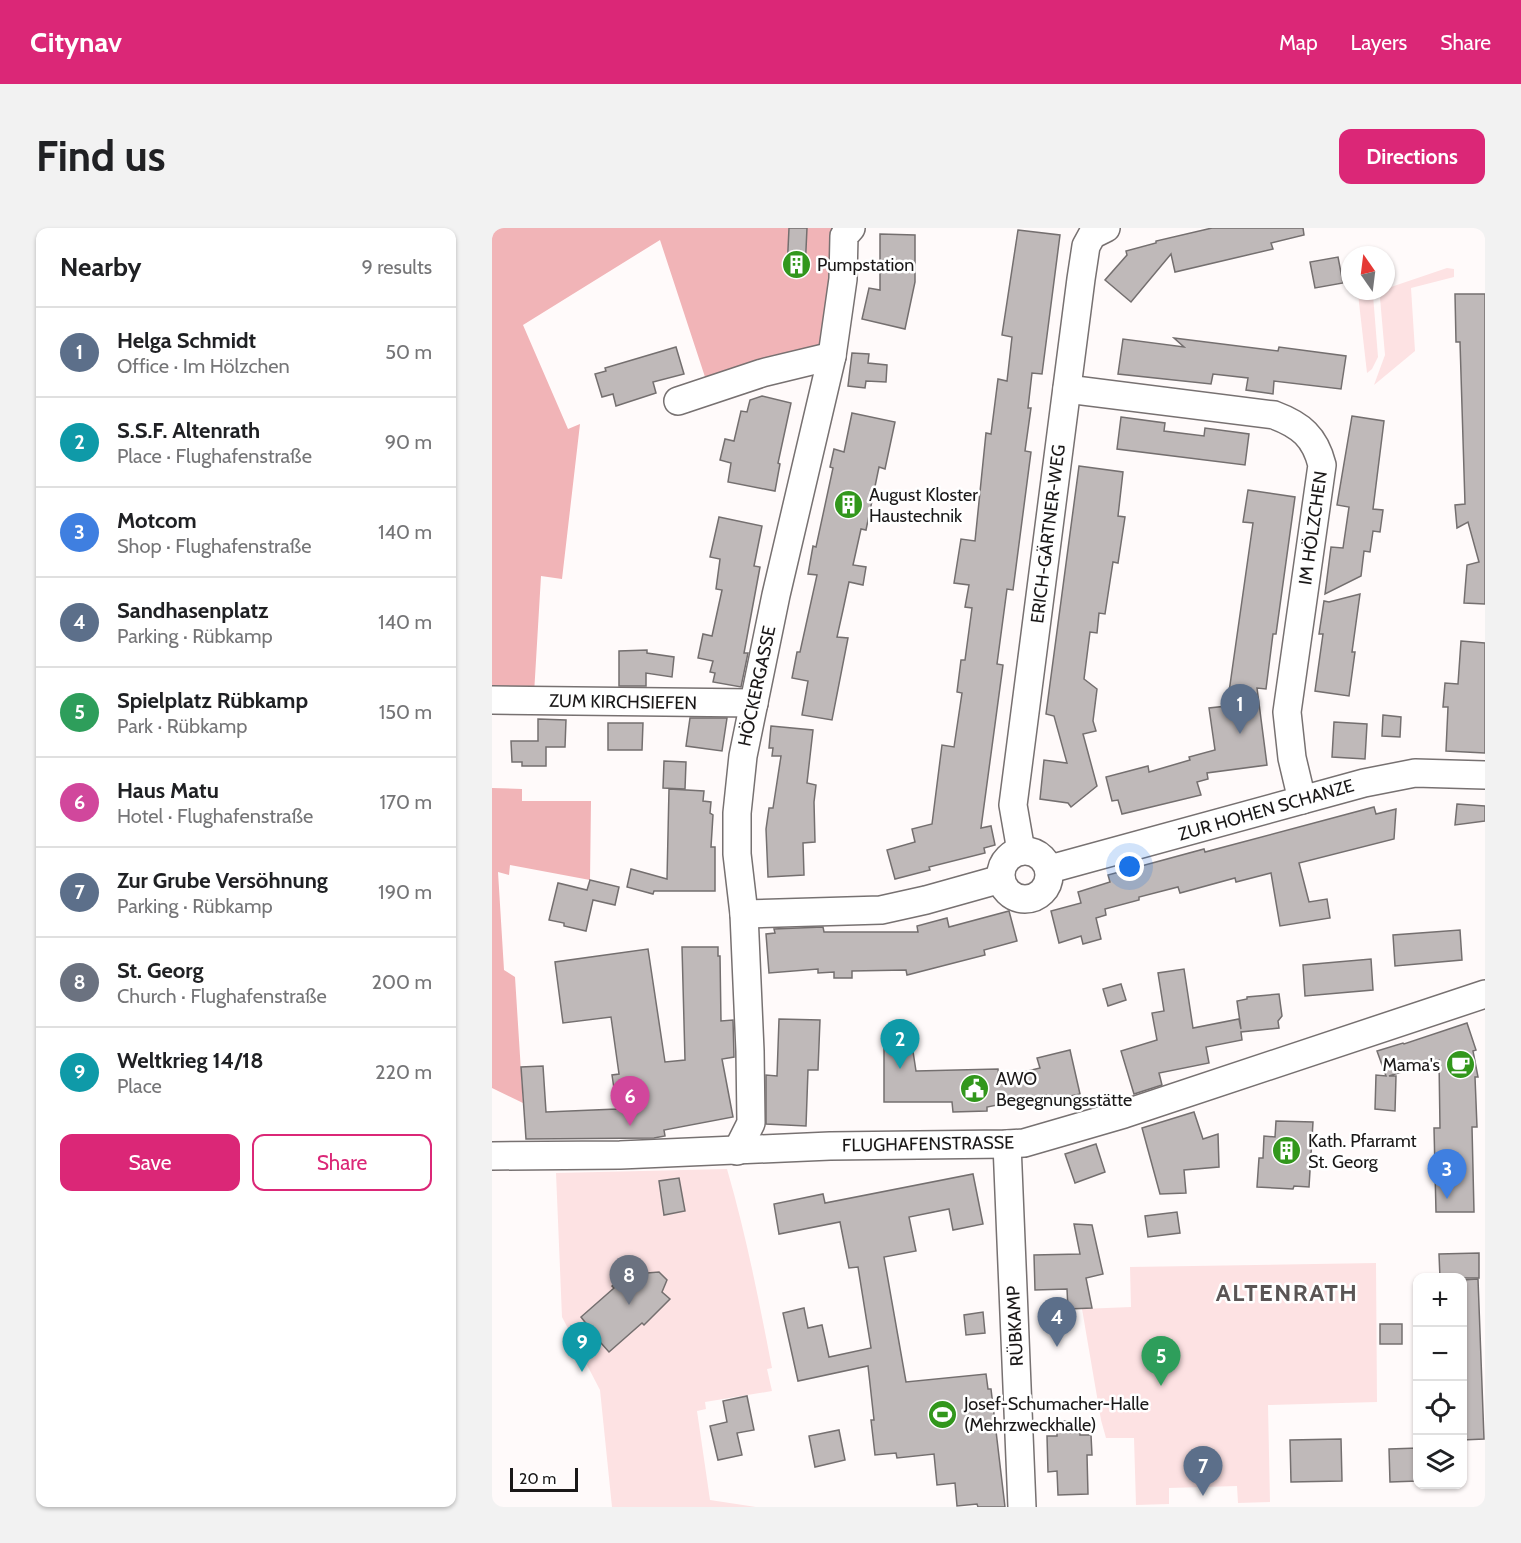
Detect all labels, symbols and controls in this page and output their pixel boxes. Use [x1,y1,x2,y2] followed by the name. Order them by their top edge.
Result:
[30,25,122,59] text: Citynav
[1279,30,1318,55] text: Map
[1351,30,1407,55] text: Layers
[1440,30,1491,55] text: Share
[1339,129,1485,184] button: Directions
[36,130,165,182] text: Find us
[1341,246,1395,300] north arrow
[780,249,812,281] building icon: Pumpstation
[60,251,141,283] text: Nearby
[817,254,914,276] place label: Pumpstation
[361,255,432,279] text: 9 results
[117,327,256,354] text: Helga Schmidt
[76,340,83,364] text: 1
[385,340,432,364] text: 50 m
[117,354,290,378] text: Office · Im Hölzchen
[117,417,260,444] text: S.S.F. Altenrath
[74,430,85,454] text: 2
[385,430,432,454] text: 90 m
[1026,443,1070,625] street label: ERICH-GÄRTNER-WEG
[117,444,312,468] text: Place · Flughafenstraße
[1294,470,1332,586] street label: IM HÖLZCHEN
[869,484,978,527] place label: August Kloster Haustechnik
[832,489,864,521] building icon: August Kloster Haustechnik
[117,507,197,534] text: Motcom
[74,520,85,544] text: 3
[378,520,432,544] text: 140 m
[117,534,312,558] text: Shop · Flughafenstraße
[117,597,268,624] text: Sandhasenplatz
[73,610,86,634] text: 4
[378,610,432,634] text: 140 m
[117,624,273,648] text: Parking · Rübkamp
[733,624,781,748] street label: HÖCKERGASSE
[1220,684,1260,734] pin: 1
[117,687,308,714] text: Spielplatz Rübkamp
[549,690,697,714] street label: ZUM KIRCHSIEFEN
[74,700,85,724] text: 5
[379,700,432,724] text: 150 m
[117,714,247,738] text: Park · Rübkamp
[1176,774,1356,846] street label: ZUR HOHEN SCHANZE
[117,777,219,804] text: Haus Matu
[74,790,85,814] text: 6
[380,790,432,814] text: 170 m
[117,804,313,828] text: Hotel · Flughafenstraße
[1115,852,1144,881] your location
[117,867,328,894] text: Zur Grube Versöhnung
[74,880,85,904] text: 7
[378,880,432,904] text: 190 m
[117,894,273,918] text: Parking · Rübkamp
[117,957,203,984] text: St. Georg
[73,970,86,994] text: 8
[372,970,432,994] text: 200 m
[117,984,327,1008] text: Church · Flughafenstraße
[880,1020,920,1069] pin: 2
[117,1047,264,1074] text: Weltkrieg 14/18
[1445,1049,1477,1081] cafe icon: Mama's
[1382,1054,1440,1076] place label: Mama's
[74,1060,85,1084] text: 9
[375,1060,432,1084] text: 220 m
[996,1068,1132,1111] place label: AWO Begegnungsstätte
[959,1073,991,1105] public building icon: AWO Begegnungsstätte
[117,1074,162,1098] text: Place
[610,1076,650,1126] pin: 6
[1308,1130,1417,1173] place label: Kath. Pfarramt St. Georg
[842,1131,1014,1157] street label: FLUGHAFENSTRASSE
[60,1134,240,1191] button: Save
[252,1134,432,1191] button: Share
[1271,1135,1303,1167] building icon: Kath. Pfarramt St. Georg
[1428,1150,1466,1199] pin: 3
[610,1256,648,1305] pin: 8
[1413,1273,1467,1489] map controls
[1413,1273,1467,1327] button: +
[1216,1278,1358,1307] district label: ALTENRATH
[1002,1285,1028,1367] street label: RÜBKAMP
[1038,1298,1076,1347] pin: 4
[562,1322,602,1372] pin: 9
[1413,1327,1467,1381] button: −
[1142,1336,1180,1386] pin: 5
[1413,1381,1467,1435] button: locate
[963,1393,1149,1436] place label: Josef-Schumacher-Halle (Mehrzweckhalle)
[927,1398,959,1430] sports icon: Josef-Schumacher-Halle (Mehrzweckhalle)
[1413,1435,1467,1489] button: layers
[1184,1446,1222,1496] pin: 7
[510,1465,578,1492] scale bar
[519,1469,556,1488] text: 20 m

